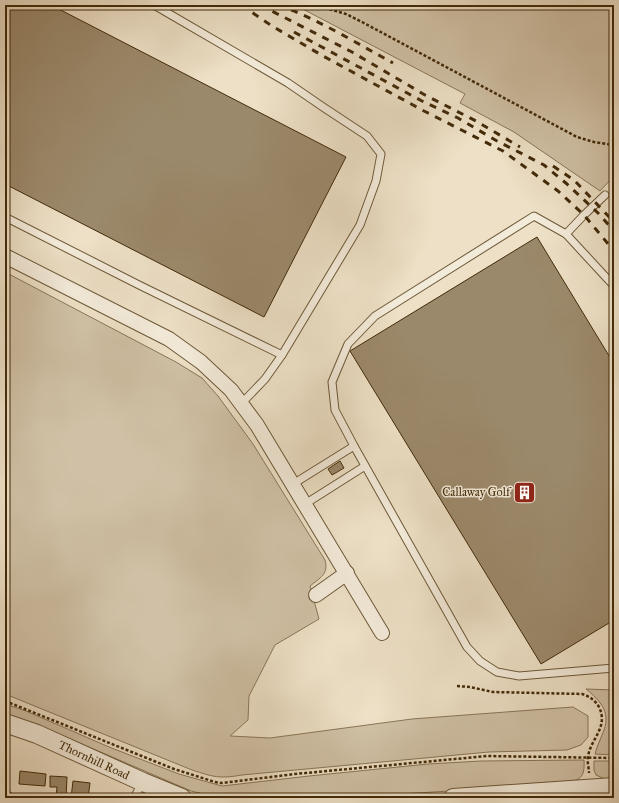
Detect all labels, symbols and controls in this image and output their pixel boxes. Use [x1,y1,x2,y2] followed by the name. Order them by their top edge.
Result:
[512,479,538,505] building icon: Callaway Golf
[442,485,512,499] place label: Callaway Golf
[56,737,132,783] street label: Thornhill Road

